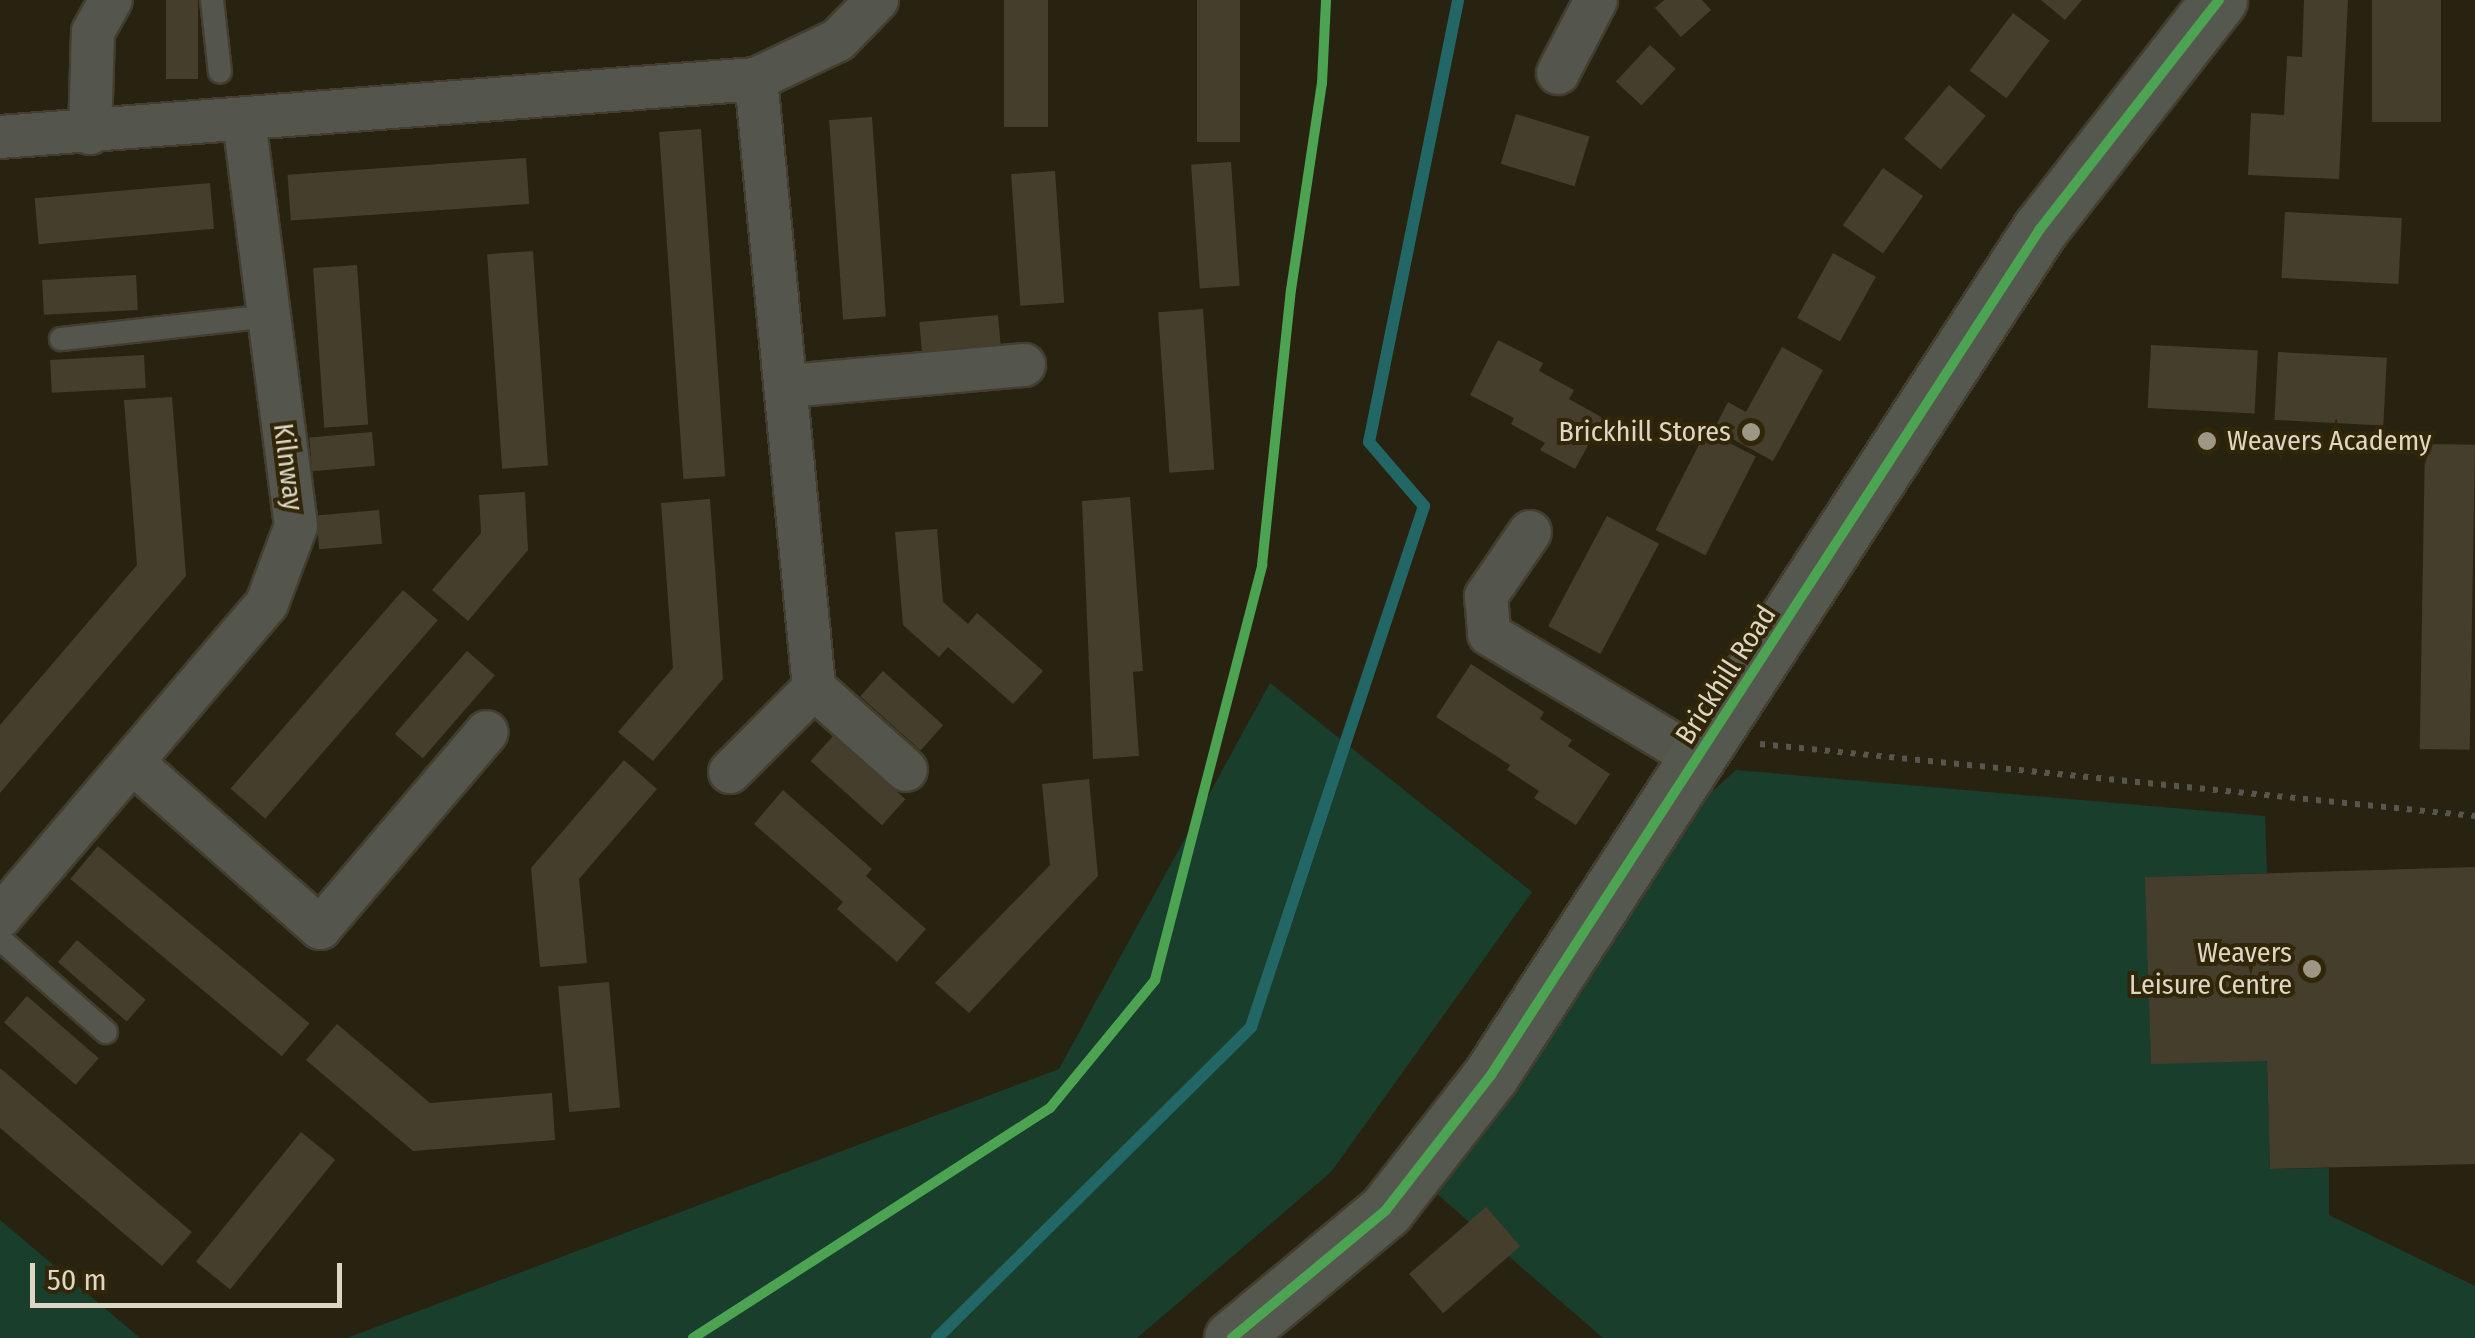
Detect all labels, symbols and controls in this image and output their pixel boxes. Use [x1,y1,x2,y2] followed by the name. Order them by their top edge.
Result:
[1559,415,1731,449] place label: Brickhill Stores
[266,421,310,513] street label: Kilnway
[1740,421,1762,443] marker: Brickhill Stores
[2227,424,2431,458] place label: Weavers Academy
[2196,430,2218,452] marker: Weavers Academy
[1669,599,1783,751] street label: Brickhill Road
[2129,936,2292,1002] place label: Weavers Leisure Centre
[2301,958,2323,980] marker: Weavers Leisure Centre
[35,1243,348,1305] scale bar
[47,1262,107,1298] text: 50 m

